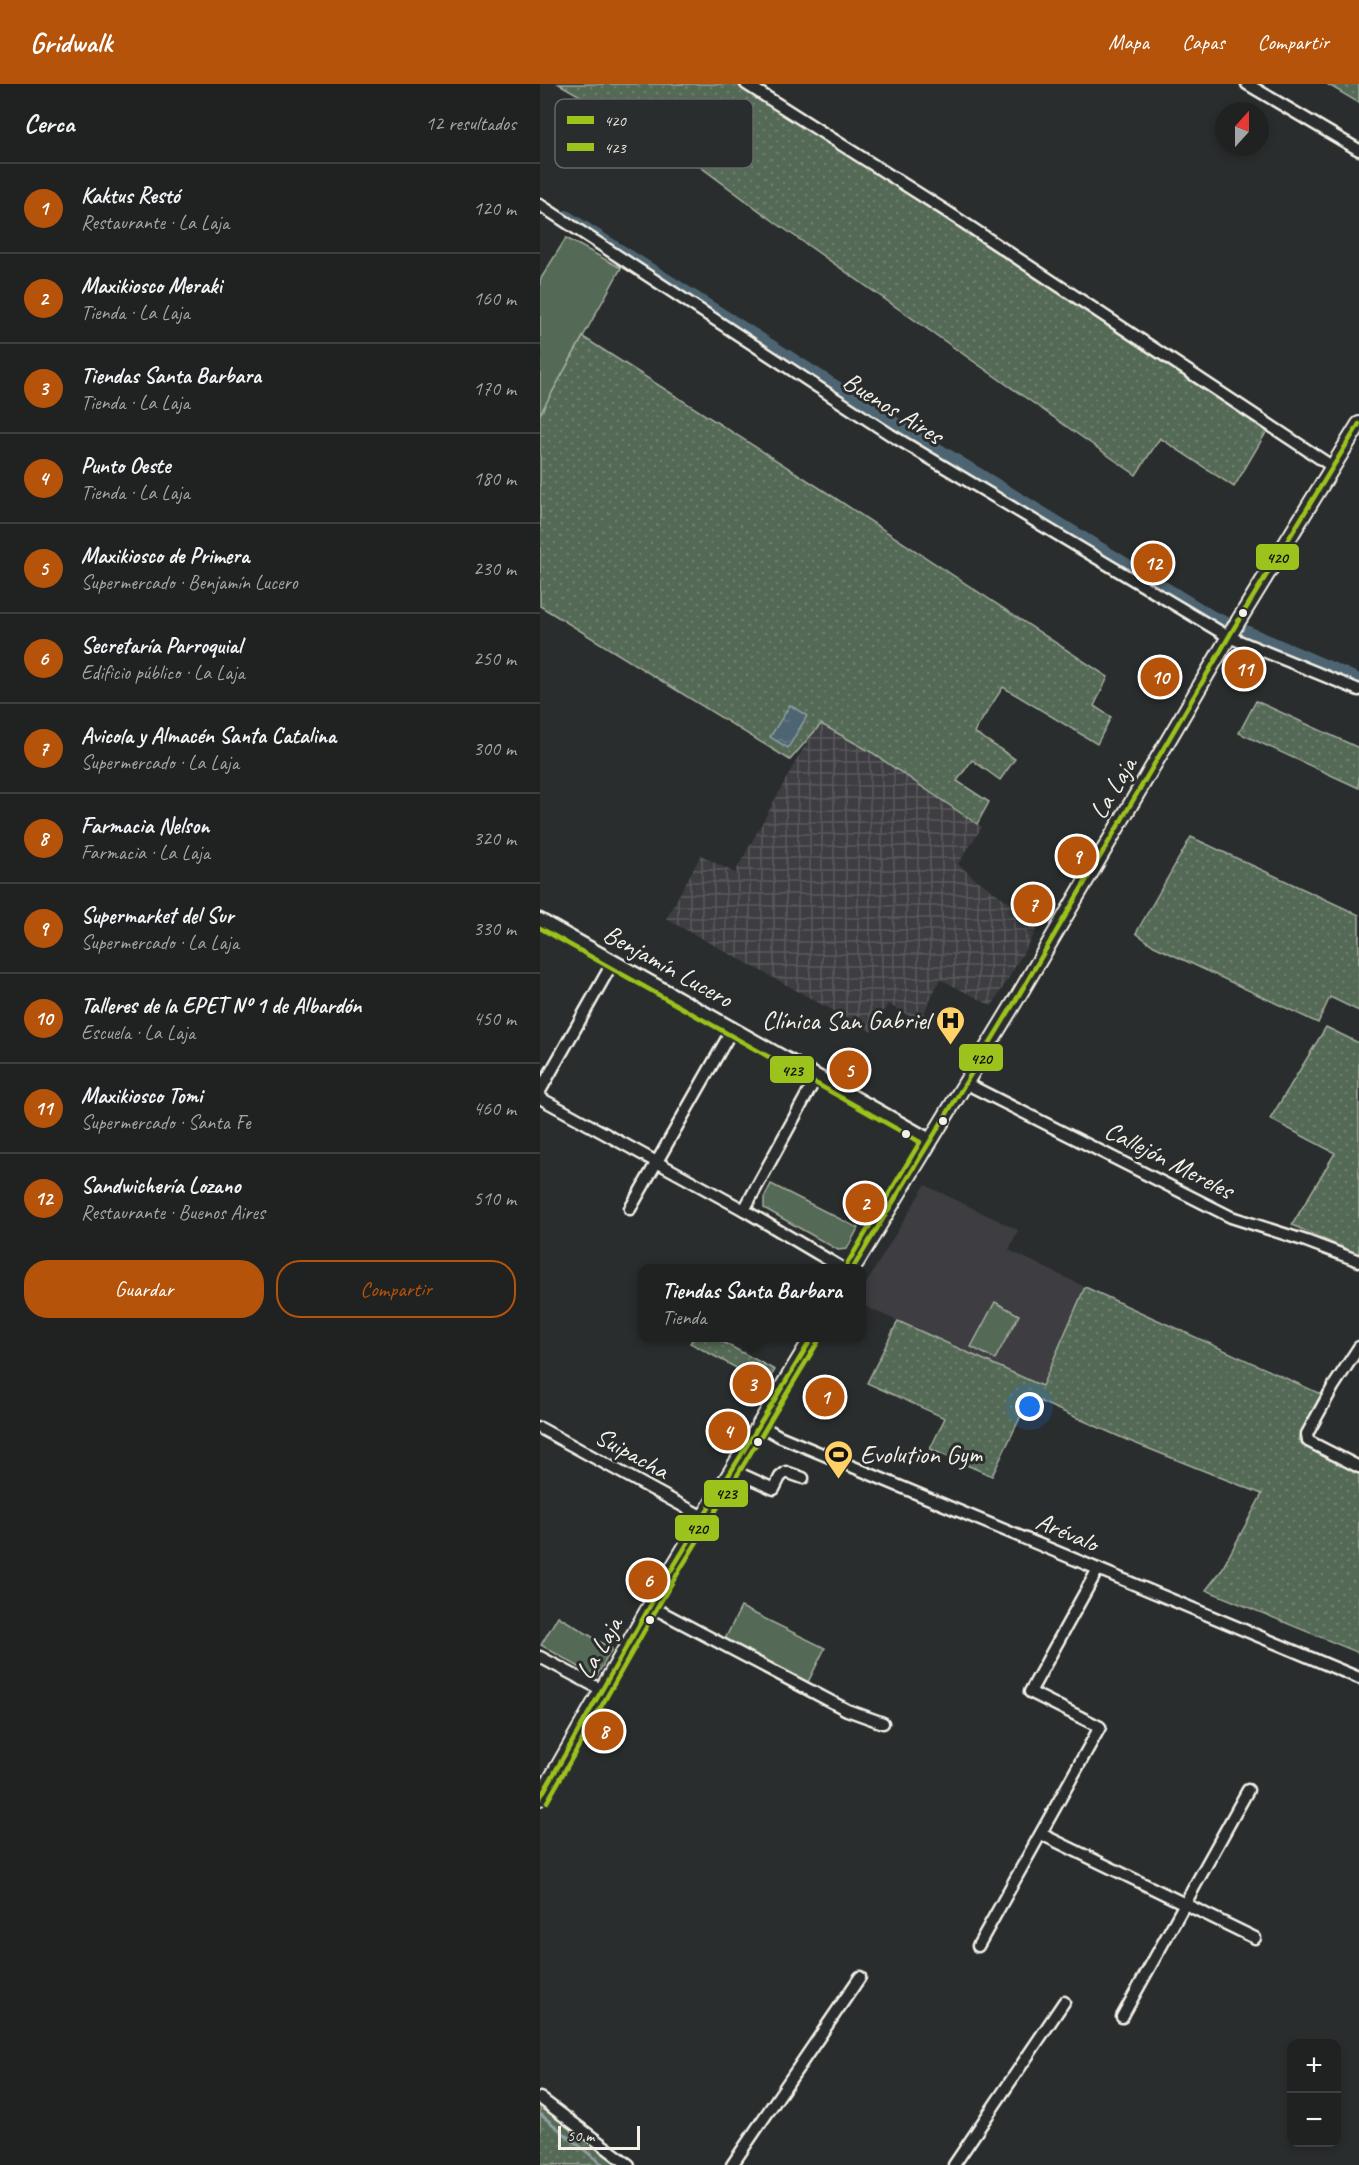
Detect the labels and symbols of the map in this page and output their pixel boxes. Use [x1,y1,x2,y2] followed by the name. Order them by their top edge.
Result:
[555,99,753,168] legend
[1215,102,1269,156] north arrow
[604,111,627,131] text: 420
[604,138,627,158] text: 423
[837,364,951,453] street label: Buenos Aires
[1134,540,1172,586] pin: 12
[1255,543,1300,571] line badge: 420
[1266,548,1290,568] text: 420
[1237,607,1249,619] unlabelled marker
[1224,646,1264,692] pin: 11
[1140,654,1180,700] pin: 10
[1082,749,1145,825] street label: La Laja
[1058,834,1096,878] pin: 9
[1014,882,1052,926] pin: 7
[598,917,740,1016] street label: Benjamín Lucero
[762,1004,935,1037] place label: Clínica San Gabriel
[935,1004,967,1046] hospital icon: Clínica San Gabriel
[958,1043,1004,1072] line badge: 420
[830,1048,868,1092] pin: 5
[970,1049,994,1069] text: 420
[769,1055,815,1084] line badge: 423
[781,1061,805,1081] text: 423
[1099,1114,1241,1207] street label: Callejón Mereles
[937,1115,949,1127] unlabelled marker
[900,1128,912,1140] unlabelled marker
[846,1180,884,1226] pin: 2
[732,1362,772,1406] pin: 3
[806,1374,844,1420] pin: 1
[1015,1392,1044,1421] your location
[708,1408,747,1454] pin: 4
[589,1419,676,1487] street label: Suipacha
[752,1436,764,1448] unlabelled marker
[823,1438,855,1480] sports icon: Evolution Gym
[860,1438,983,1471] place label: Evolution Gym
[703,1479,749,1508] line badge: 423
[715,1484,739,1504] text: 423
[1031,1504,1105,1561] street label: Arévalo
[674,1514,720,1542] line badge: 420
[686,1519,710,1539] text: 420
[628,1558,668,1602] pin: 6
[568,1609,631,1685] street label: La Laja
[644,1614,656,1626] unlabelled marker
[584,1708,624,1754] pin: 8
[558,2123,640,2150] scale bar

